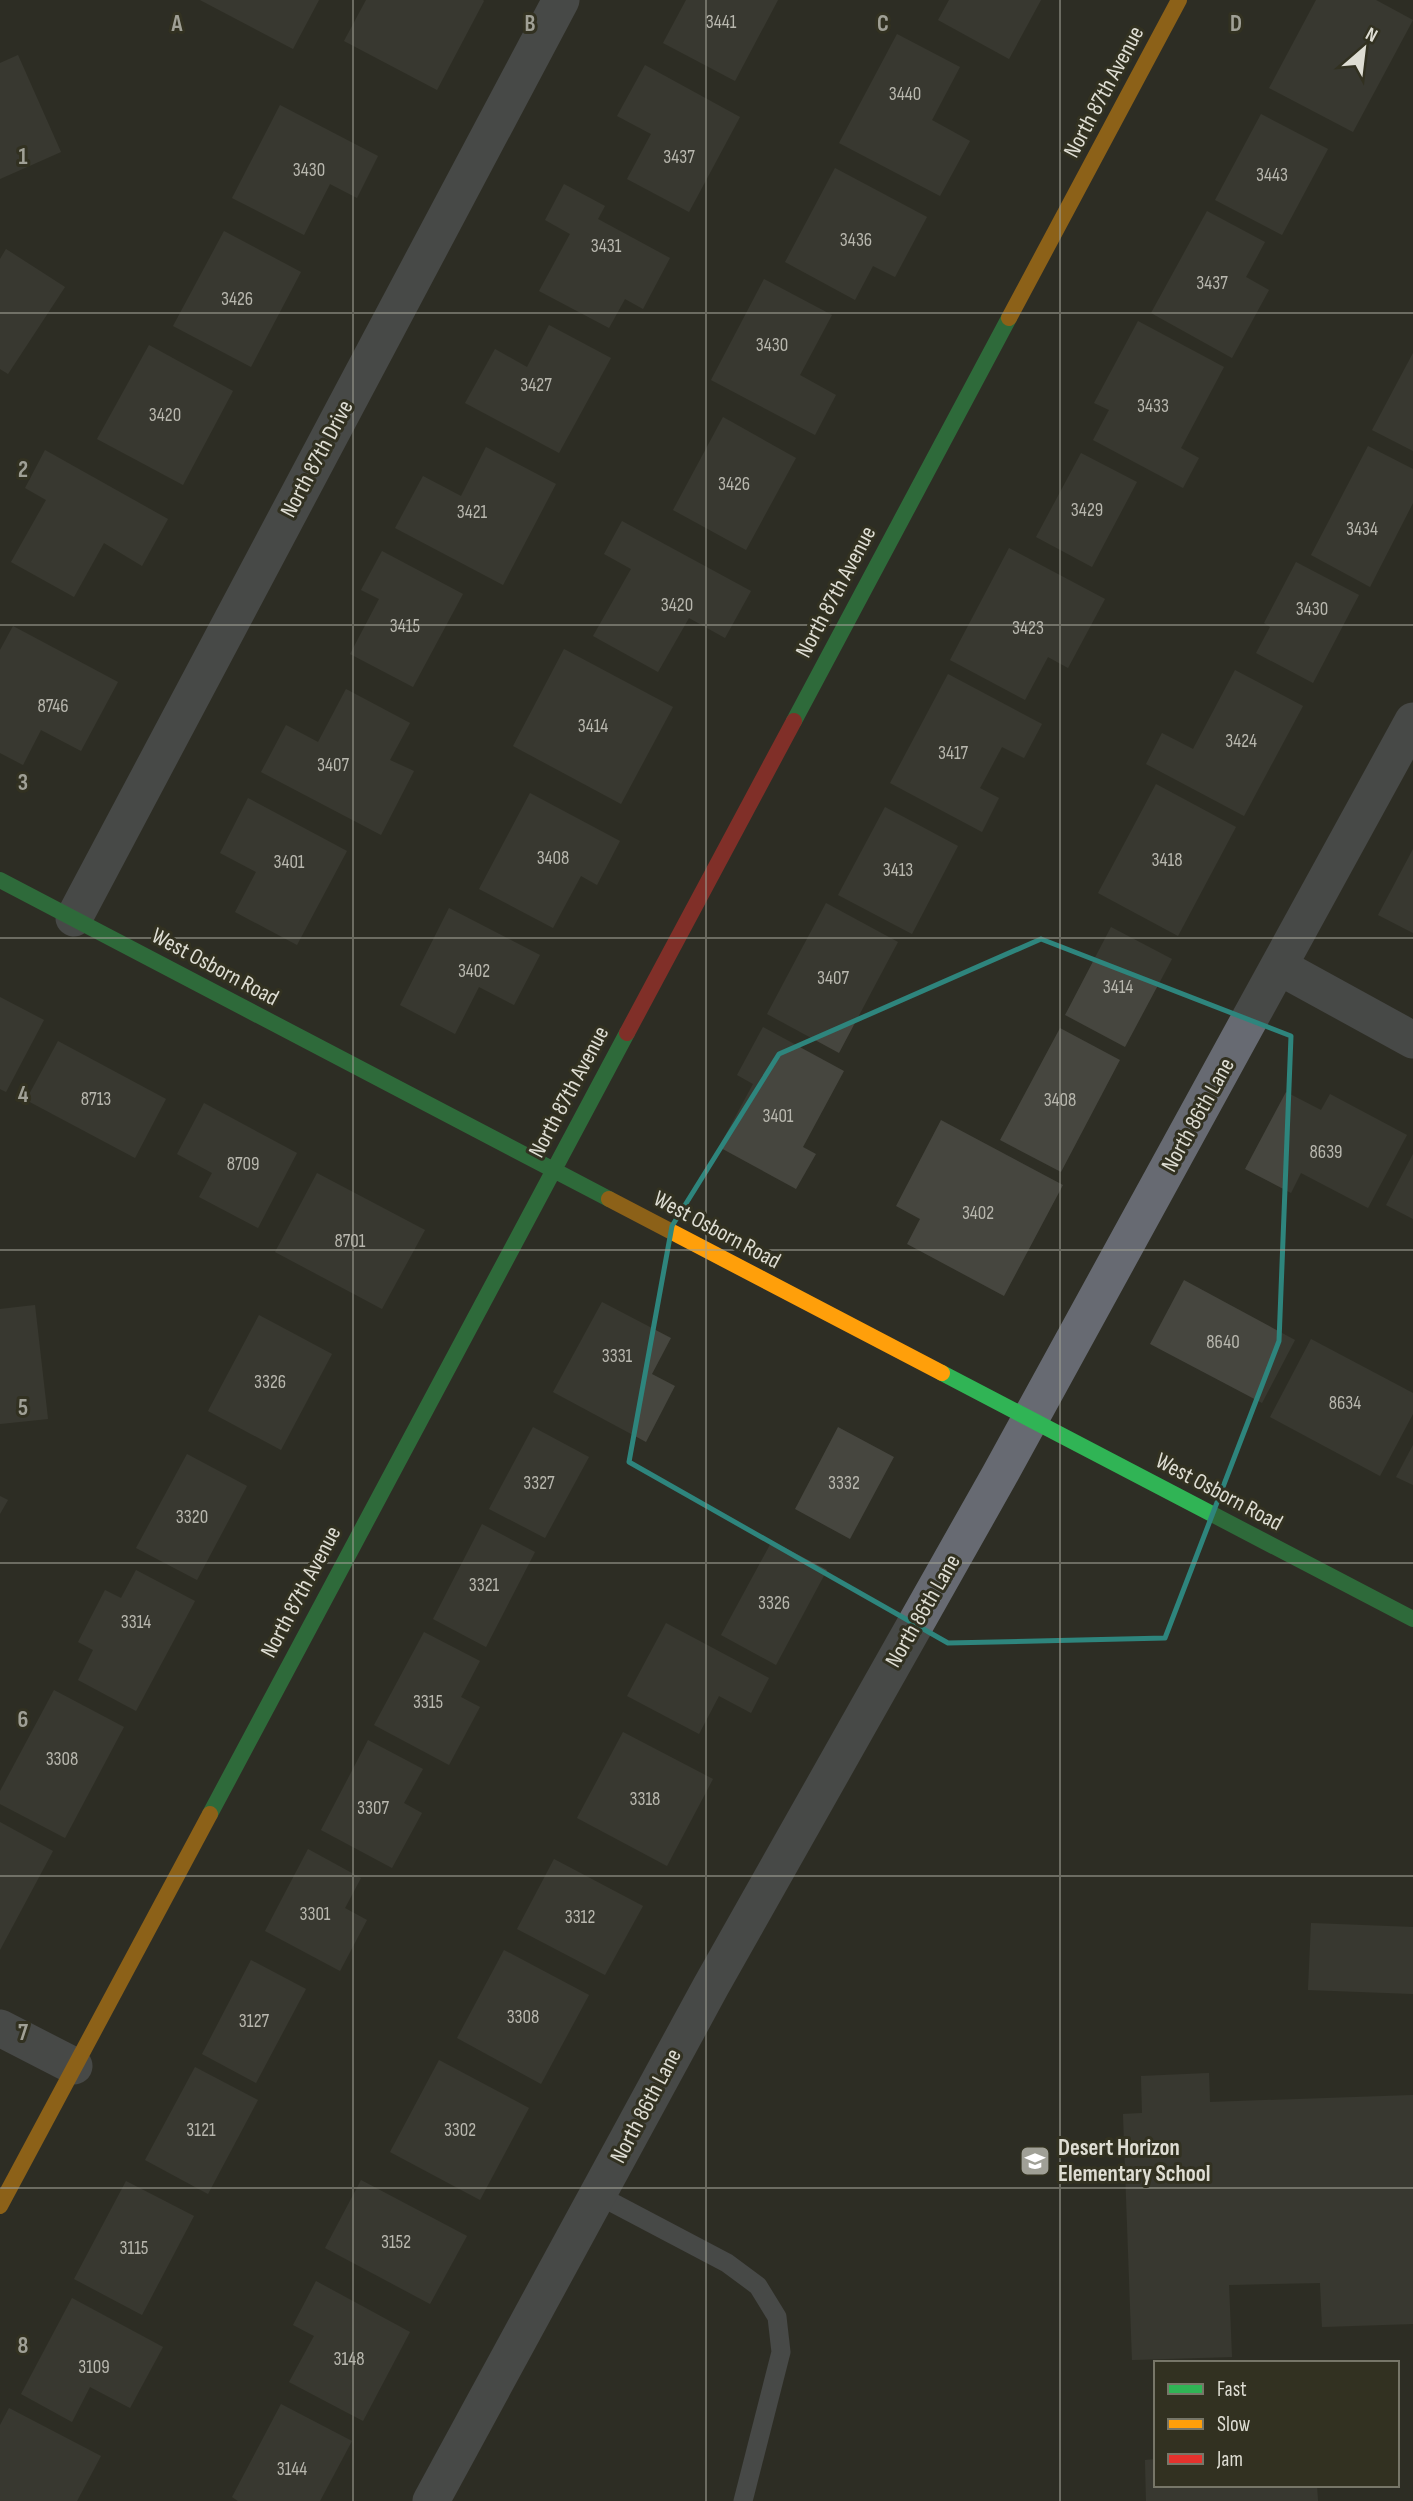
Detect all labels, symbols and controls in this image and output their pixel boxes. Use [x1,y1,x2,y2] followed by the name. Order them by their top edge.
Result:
[171,10,184,38] text: A
[525,10,536,38] text: B
[877,10,889,38] text: C
[1230,10,1242,38] text: D
[706,11,737,34] house number: 3441
[1329,14,1399,84] north arrow
[1058,21,1150,163] street label: North 87th Avenue
[1361,23,1381,48] text: N
[889,83,921,106] house number: 3440
[18,143,28,171] text: 1
[663,146,695,169] house number: 3437
[293,159,325,182] house number: 3430
[1256,164,1288,187] house number: 3443
[840,229,872,252] house number: 3436
[591,235,622,258] house number: 3431
[1196,272,1228,295] house number: 3437
[221,288,253,311] house number: 3426
[756,334,788,357] house number: 3430
[520,374,552,397] house number: 3427
[1137,395,1169,418] house number: 3433
[274,396,360,522] street label: North 87th Drive
[149,404,181,427] house number: 3420
[18,456,28,484] text: 2
[718,473,750,496] house number: 3426
[1071,499,1103,522] house number: 3429
[457,501,488,524] house number: 3421
[1346,518,1378,541] house number: 3434
[790,521,882,663] street label: North 87th Avenue
[661,594,693,617] house number: 3420
[1296,598,1328,621] house number: 3430
[390,615,420,638] house number: 3415
[1012,617,1044,640] house number: 3423
[37,695,69,718] house number: 8746
[578,715,608,738] house number: 3414
[1225,730,1257,753] house number: 3424
[938,742,969,765] house number: 3417
[317,754,349,777] house number: 3407
[18,769,28,797] text: 3
[537,847,569,870] house number: 3408
[1152,849,1182,872] house number: 3418
[273,851,305,874] house number: 3401
[883,859,913,882] house number: 3413
[147,922,283,1012] street label: West Osborn Road
[458,960,490,983] house number: 3402
[817,967,849,990] house number: 3407
[1103,976,1133,999] house number: 3414
[523,1021,615,1163] street label: North 87th Avenue
[1155,1053,1241,1177] street label: North 86th Lane
[18,1081,29,1109] text: 4
[81,1088,111,1111] house number: 8713
[1044,1089,1076,1112] house number: 3408
[762,1105,794,1128] house number: 3401
[1309,1141,1343,1164] house number: 8639
[227,1153,259,1176] house number: 8709
[649,1185,785,1275] street label: West Osborn Road
[962,1202,994,1225] house number: 3402
[335,1230,366,1253] house number: 8701
[1206,1331,1240,1354] house number: 8640
[602,1345,633,1368] house number: 3331
[254,1371,286,1394] house number: 3326
[1329,1392,1361,1415] house number: 8634
[18,1394,28,1422] text: 5
[1151,1447,1287,1537] street label: West Osborn Road
[523,1472,555,1495] house number: 3327
[828,1472,860,1495] house number: 3332
[176,1506,208,1529] house number: 3320
[255,1521,347,1663] street label: North 87th Avenue
[879,1550,967,1672] street label: North 86th Lane
[469,1574,500,1597] house number: 3321
[758,1592,790,1615] house number: 3326
[121,1611,151,1634] house number: 3314
[413,1691,443,1714] house number: 3315
[18,1706,28,1734] text: 6
[46,1748,78,1771] house number: 3308
[630,1788,660,1811] house number: 3318
[357,1797,389,1820] house number: 3307
[299,1903,331,1926] house number: 3301
[565,1906,595,1929] house number: 3312
[507,2006,539,2029] house number: 3308
[239,2010,270,2033] house number: 3127
[18,2019,28,2047] text: 7
[604,2044,688,2168] street label: North 86th Lane
[186,2119,216,2142] house number: 3121
[444,2119,476,2142] house number: 3302
[1058,2134,1210,2188] place label: Desert Horizon Elementary School
[1018,2144,1052,2178] school or university icon: Desert Horizon Elementary School
[381,2231,411,2254] house number: 3152
[120,2237,148,2260] house number: 3115
[18,2332,29,2360] text: 8
[334,2348,364,2371] house number: 3148
[78,2356,110,2379] house number: 3109
[1154,2361,1399,2487] legend
[1217,2377,1247,2402] text: Fast
[1217,2412,1251,2437] text: Slow
[1216,2447,1243,2472] text: Jam
[277,2458,307,2481] house number: 3144

